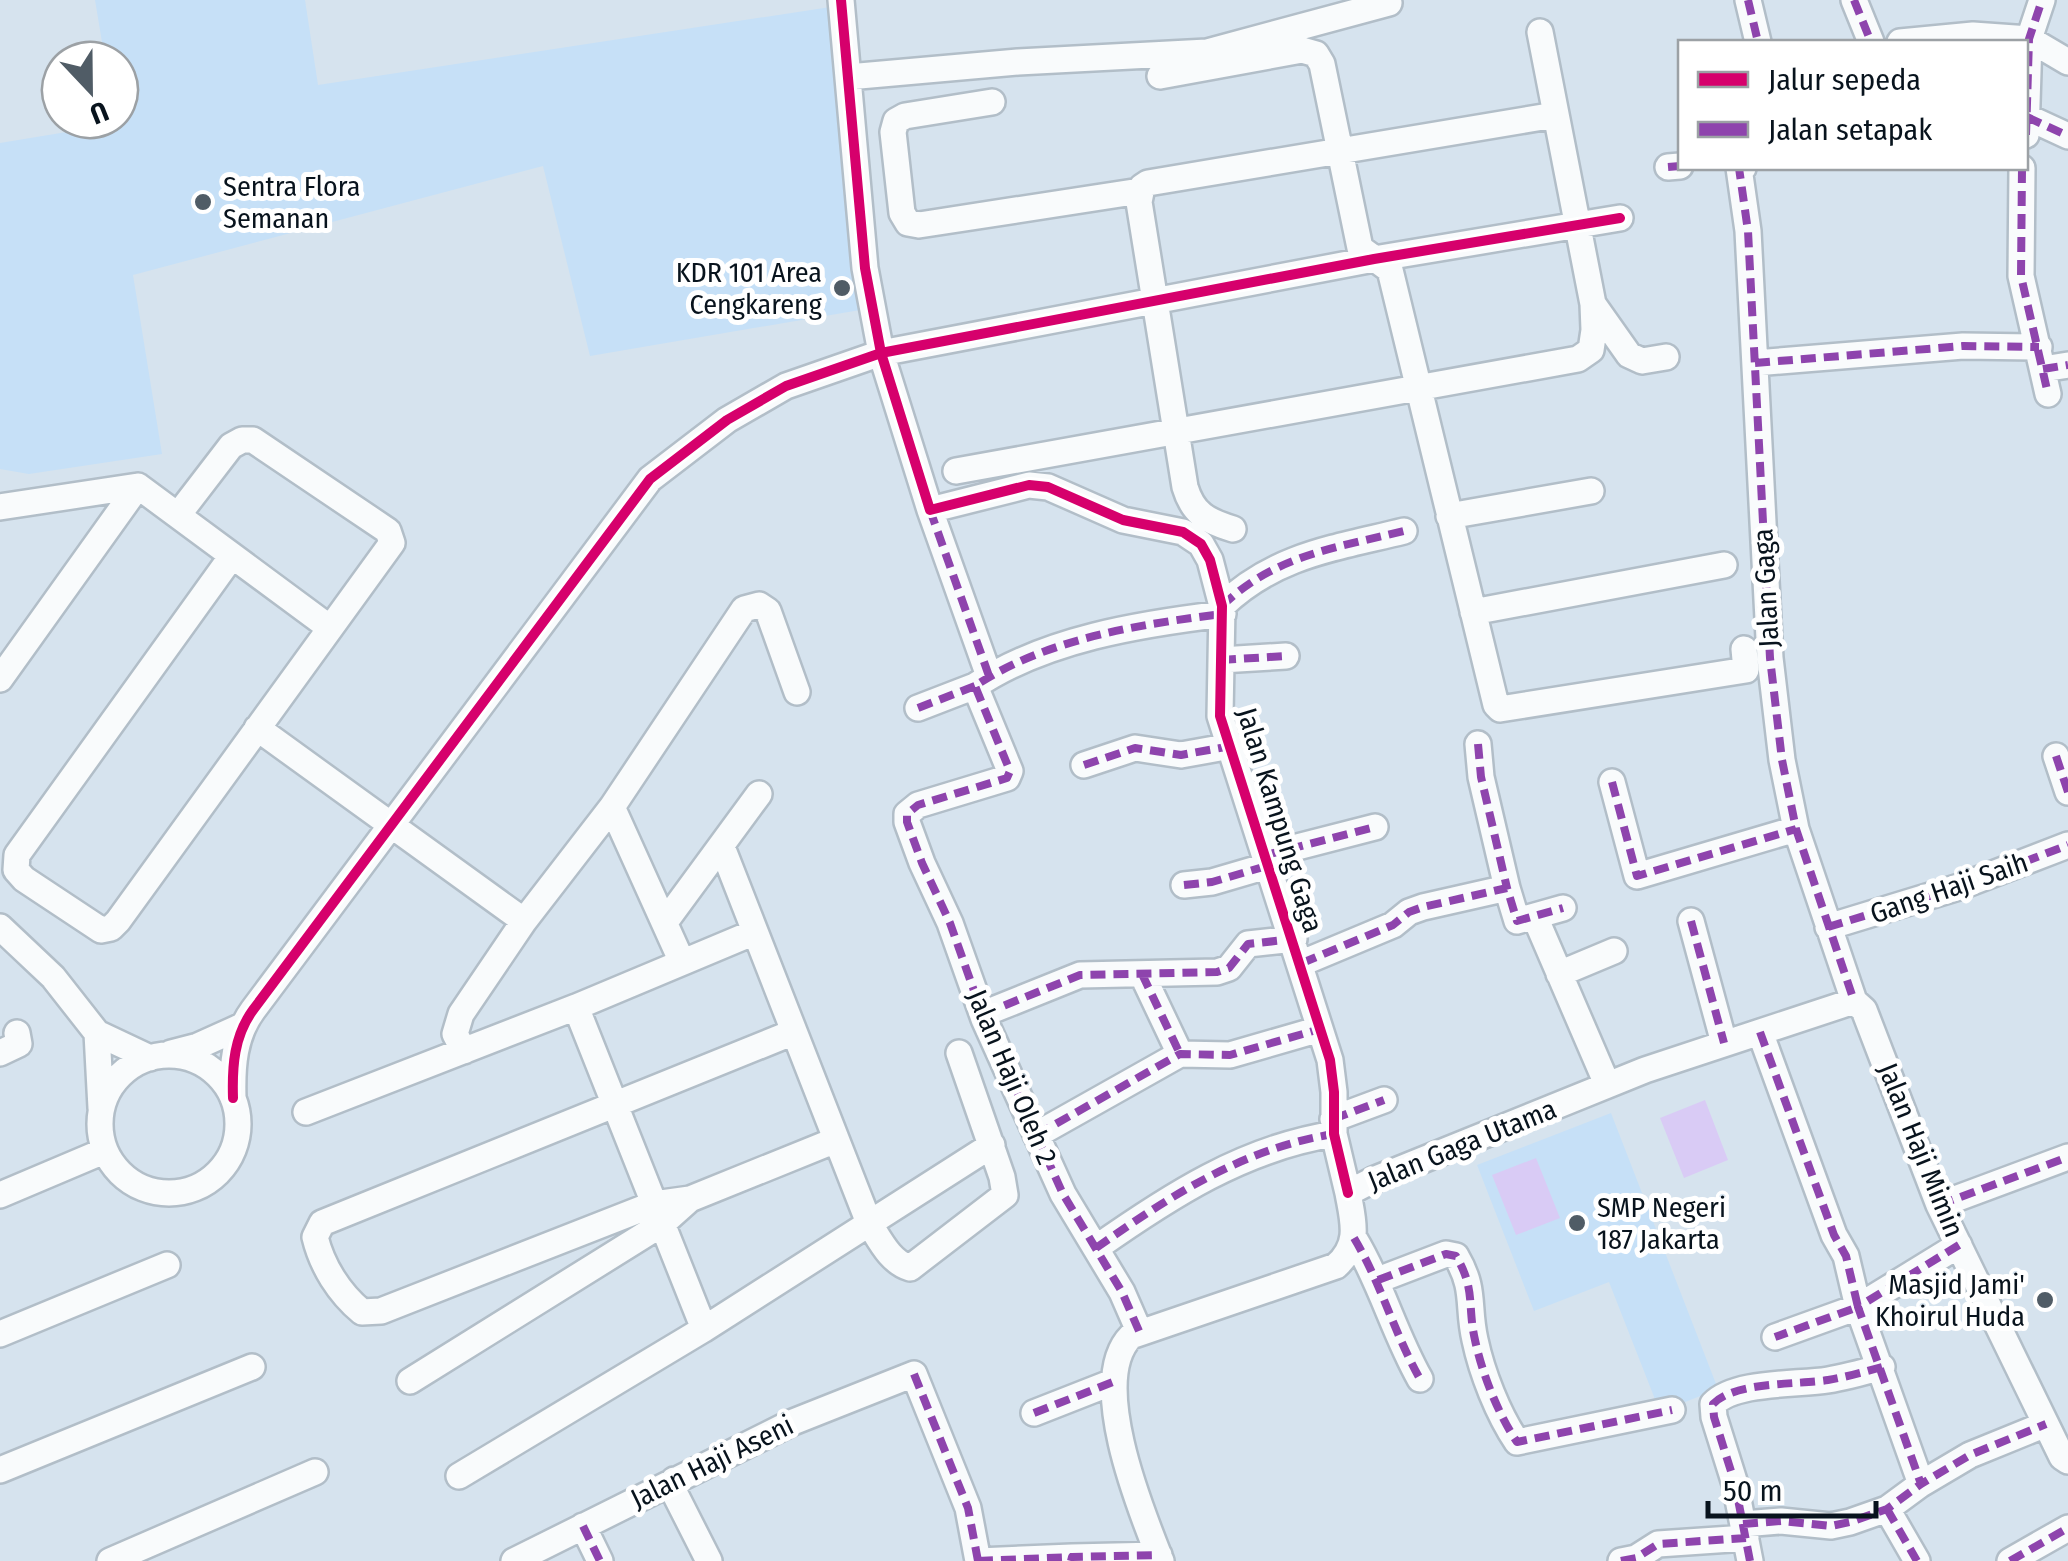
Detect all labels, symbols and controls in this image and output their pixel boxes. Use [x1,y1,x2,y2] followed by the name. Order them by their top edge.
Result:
[40,40,140,140] north arrow
[1678,40,2028,170] legend
[1768,62,1921,98] text: Jalur sepeda
[85,94,113,131] text: U
[1768,112,1932,148] text: Jalan setapak
[223,170,360,235] place label: Sentra Flora Semanan
[192,191,214,213] marker: Sentra Flora Semanan
[676,256,823,321] place label: KDR 101 Area Cengkareng
[831,277,853,299] marker: KDR 101 Area Cengkareng
[1746,528,1786,648] street label: Jalan Gaga
[1230,704,1330,936] street label: Jalan Kampung Gaga
[1866,846,2032,930] street label: Gang Haji Saih
[960,985,1064,1169] street label: Jalan Haji Oleh 2
[1871,1058,1971,1242] street label: Jalan Haji Mimin
[1363,1092,1561,1198] street label: Jalan Gaga Utama
[1597,1191,1726,1256] place label: SMP Negeri 187 Jakarta
[1566,1212,1588,1234] marker: SMP Negeri 187 Jakarta
[1875,1268,2025,1333] place label: Masjid Jami' Khoirul Huda
[2034,1289,2056,1311] marker: Masjid Jami' Khoirul Huda
[625,1408,799,1516] street label: Jalan Haji Aseni
[1708,1456,1876,1518] scale bar
[1723,1473,1783,1509] text: 50 m

